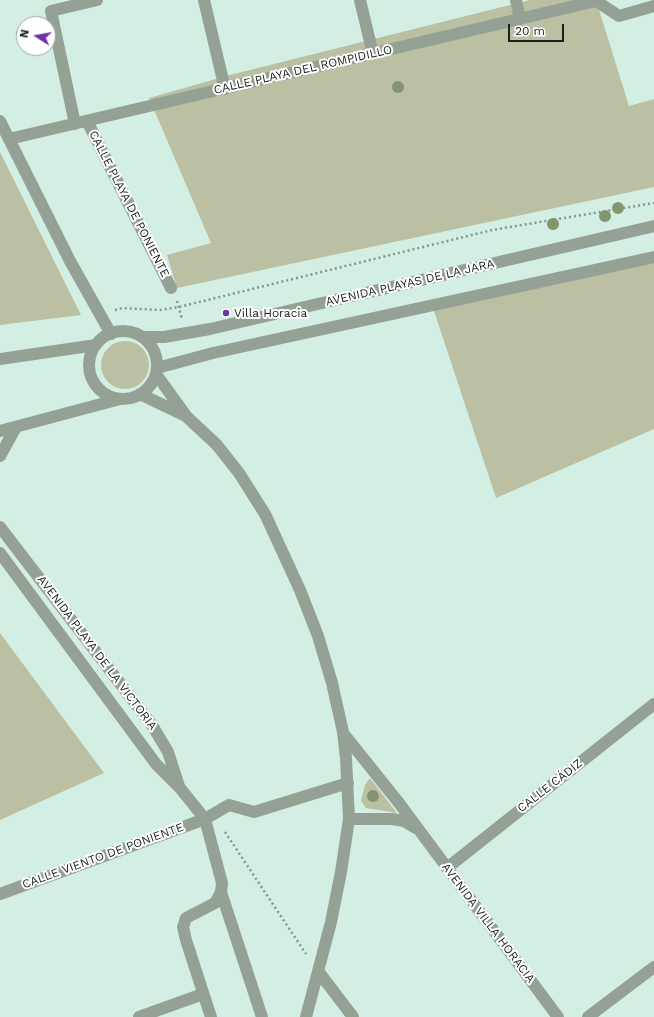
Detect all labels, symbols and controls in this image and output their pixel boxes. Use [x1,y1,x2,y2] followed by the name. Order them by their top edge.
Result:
[16,16,56,56] north arrow
[510,16,566,42] scale bar
[515,24,545,38] text: 20 m
[18,29,32,39] text: N
[212,42,394,98] street label: CALLE PLAYA DEL ROMPIDILLO
[86,128,172,280] street label: CALLE PLAYA DE PONIENTE
[324,257,496,309] street label: AVENIDA PLAYAS DE LA JARA
[234,306,307,320] place label: Villa Horacia
[221,308,231,318] marker: Villa Horacia
[34,573,160,733] street label: AVENIDA PLAYA DE LA VICTORIA
[515,756,585,816] street label: CALLE CÁDIZ
[20,820,186,892] street label: CALLE VIENTO DE PONIENTE
[438,860,538,986] street label: AVENIDA VILLA HORACIA

